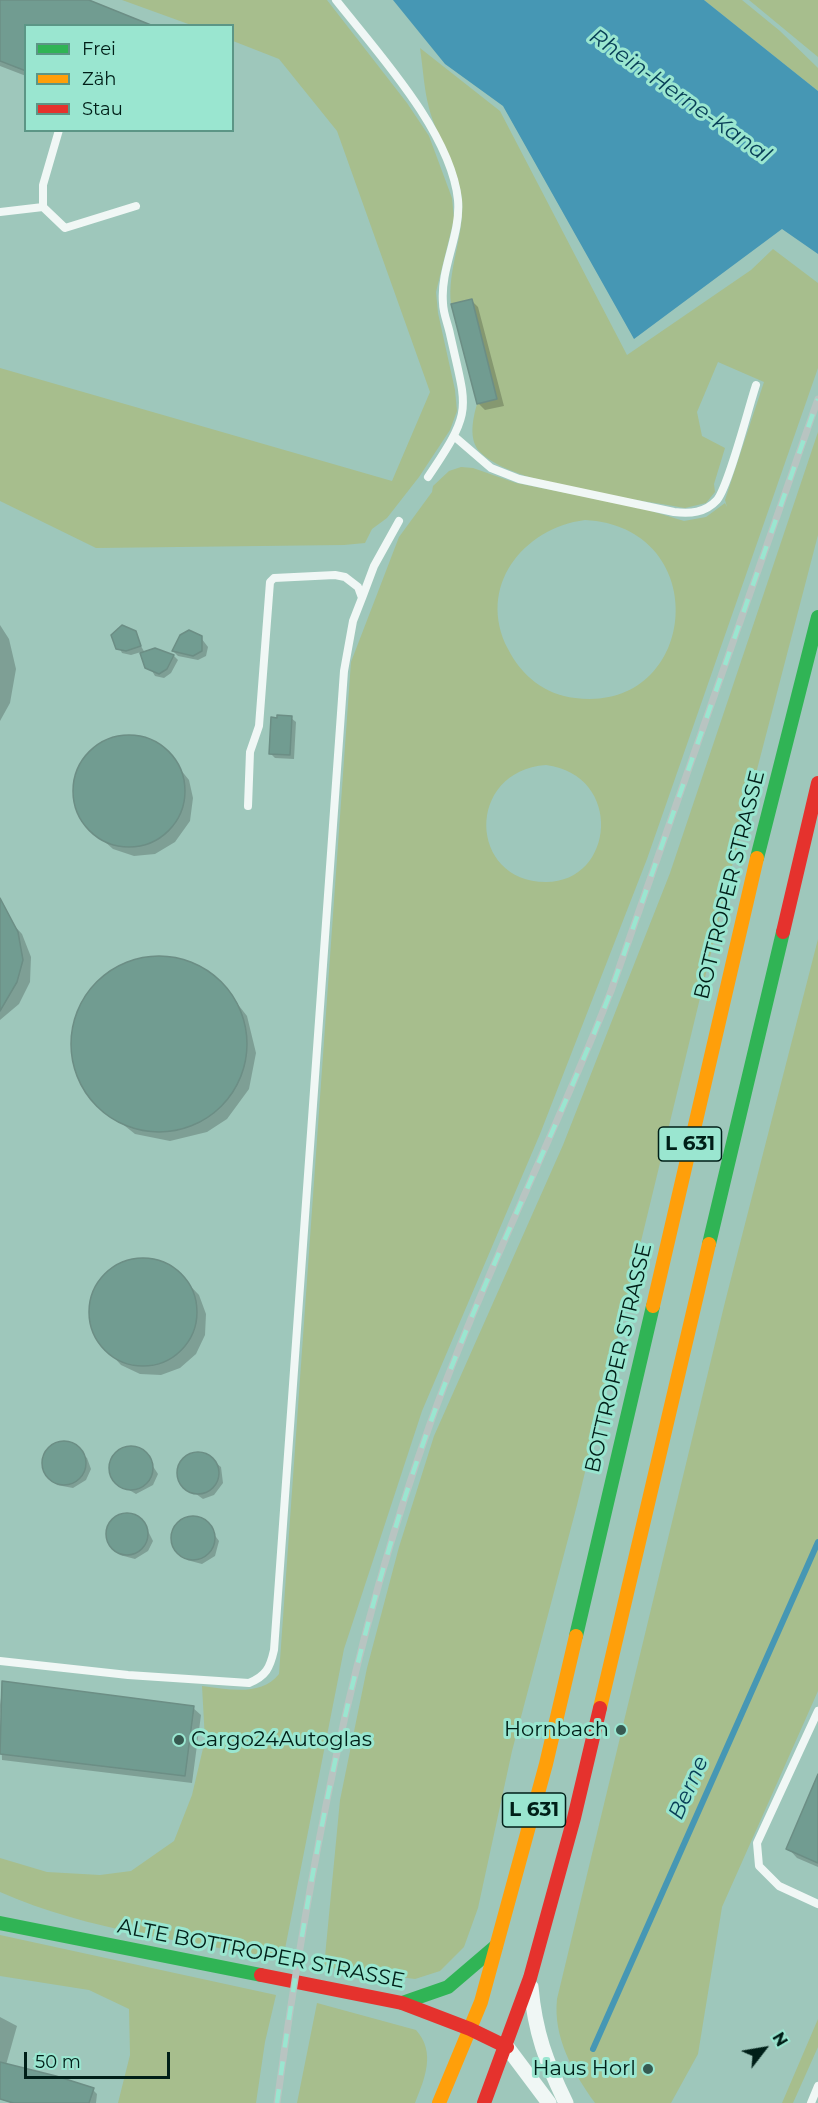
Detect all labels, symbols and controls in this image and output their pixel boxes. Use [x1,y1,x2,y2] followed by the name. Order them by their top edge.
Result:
[584,23,776,169] water label: Rhein-Herne-Kanal
[24,24,234,132] legend
[82,38,116,60] text: Frei
[82,68,117,90] text: Zäh
[82,98,123,120] text: Stau
[689,768,771,1002] street label: BOTTROPER STRASSE
[658,1127,722,1161] road number: L 631
[580,1241,658,1475] street label: BOTTROPER STRASSE
[504,1717,609,1743] place label: Hornbach
[614,1723,628,1737] marker: Hornbach
[191,1727,372,1753] place label: Cargo24Autoglas
[172,1733,186,1747] marker: Cargo24Autoglas
[663,1752,715,1824] water label: Berne
[502,1793,566,1827] road number: L 631
[115,1914,407,1994] street label: ALTE BOTTROPER STRASSE
[734,2019,794,2079] north arrow
[768,2029,791,2050] text: N
[27,2040,172,2078] scale bar
[35,2051,81,2073] text: 50 m
[533,2056,636,2082] place label: Haus Horl
[641,2062,655,2076] marker: Haus Horl

